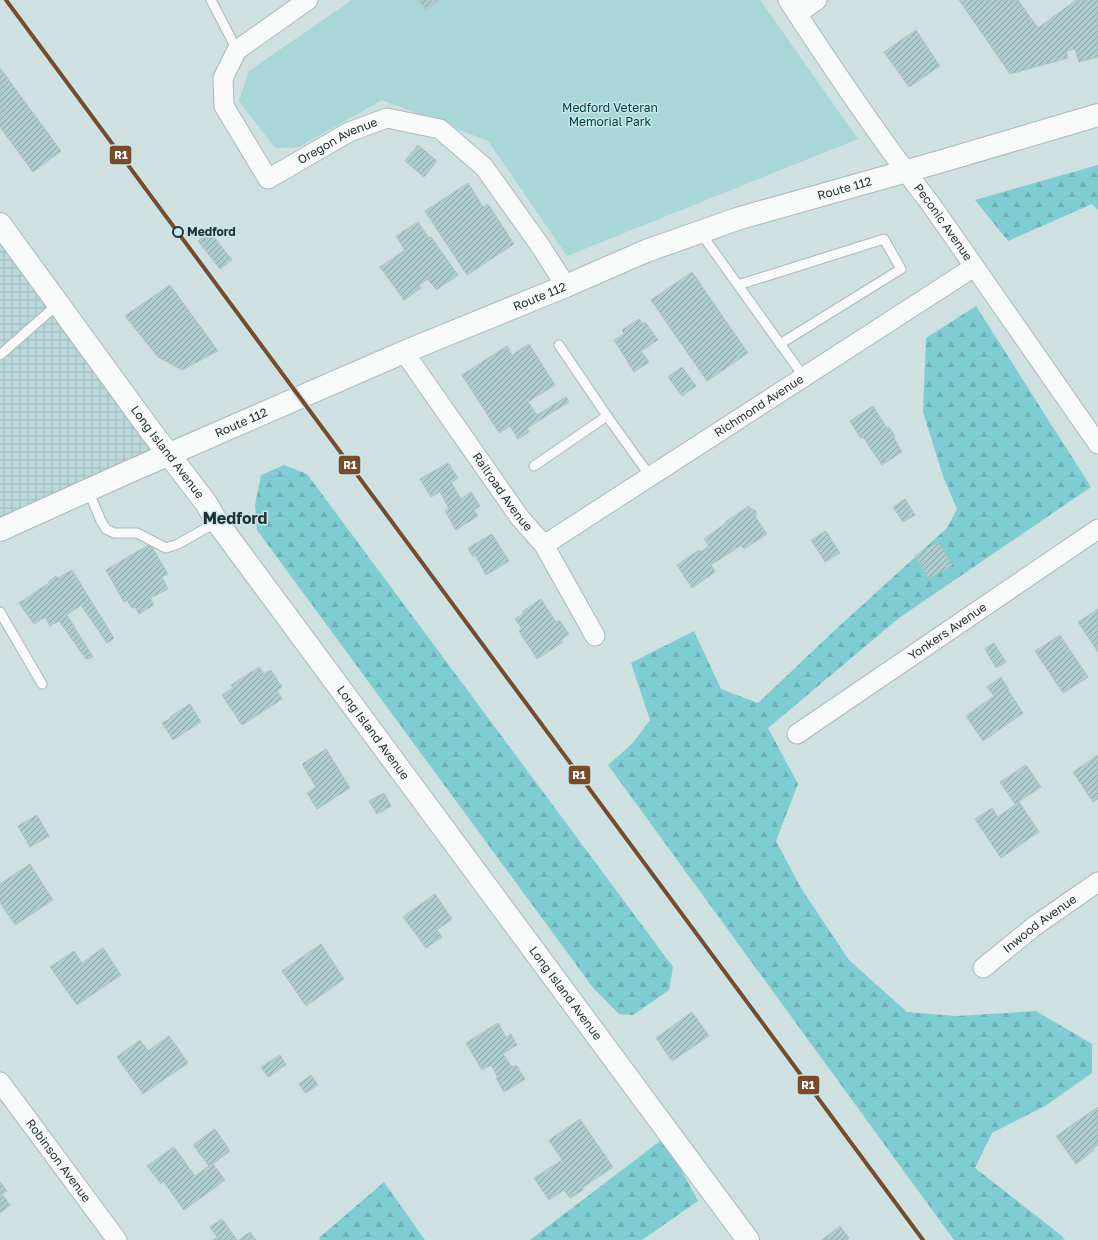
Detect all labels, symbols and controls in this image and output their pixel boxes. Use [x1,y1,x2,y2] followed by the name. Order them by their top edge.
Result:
[562,100,658,129] park label: Medford Veteran Memorial Park
[295,114,379,167] street label: Oregon Avenue
[109,145,132,165] line badge: R1
[114,148,128,161] text: R1
[815,173,873,203] street label: Route 112
[911,180,976,263] street label: Peconic Avenue
[187,224,236,239] place label: Medford
[172,226,184,238] marker: Medford
[511,279,568,314] street label: Route 112
[711,371,806,440] street label: Richmond Avenue
[128,403,208,501] street label: Long Island Avenue
[212,404,270,440] street label: Route 112
[470,449,536,534] street label: Railroad Avenue
[338,455,361,475] line badge: R1
[343,458,357,471] text: R1
[203,508,268,528] district label: Medford
[905,599,989,663] street label: Yonkers Avenue
[334,683,413,782] street label: Long Island Avenue
[568,765,591,785] line badge: R1
[572,768,586,781] text: R1
[1000,891,1079,956] street label: Inwood Avenue
[526,943,606,1043] street label: Long Island Avenue
[797,1075,820,1095] line badge: R1
[801,1078,815,1091] text: R1
[23,1116,94,1205] street label: Robinson Avenue

